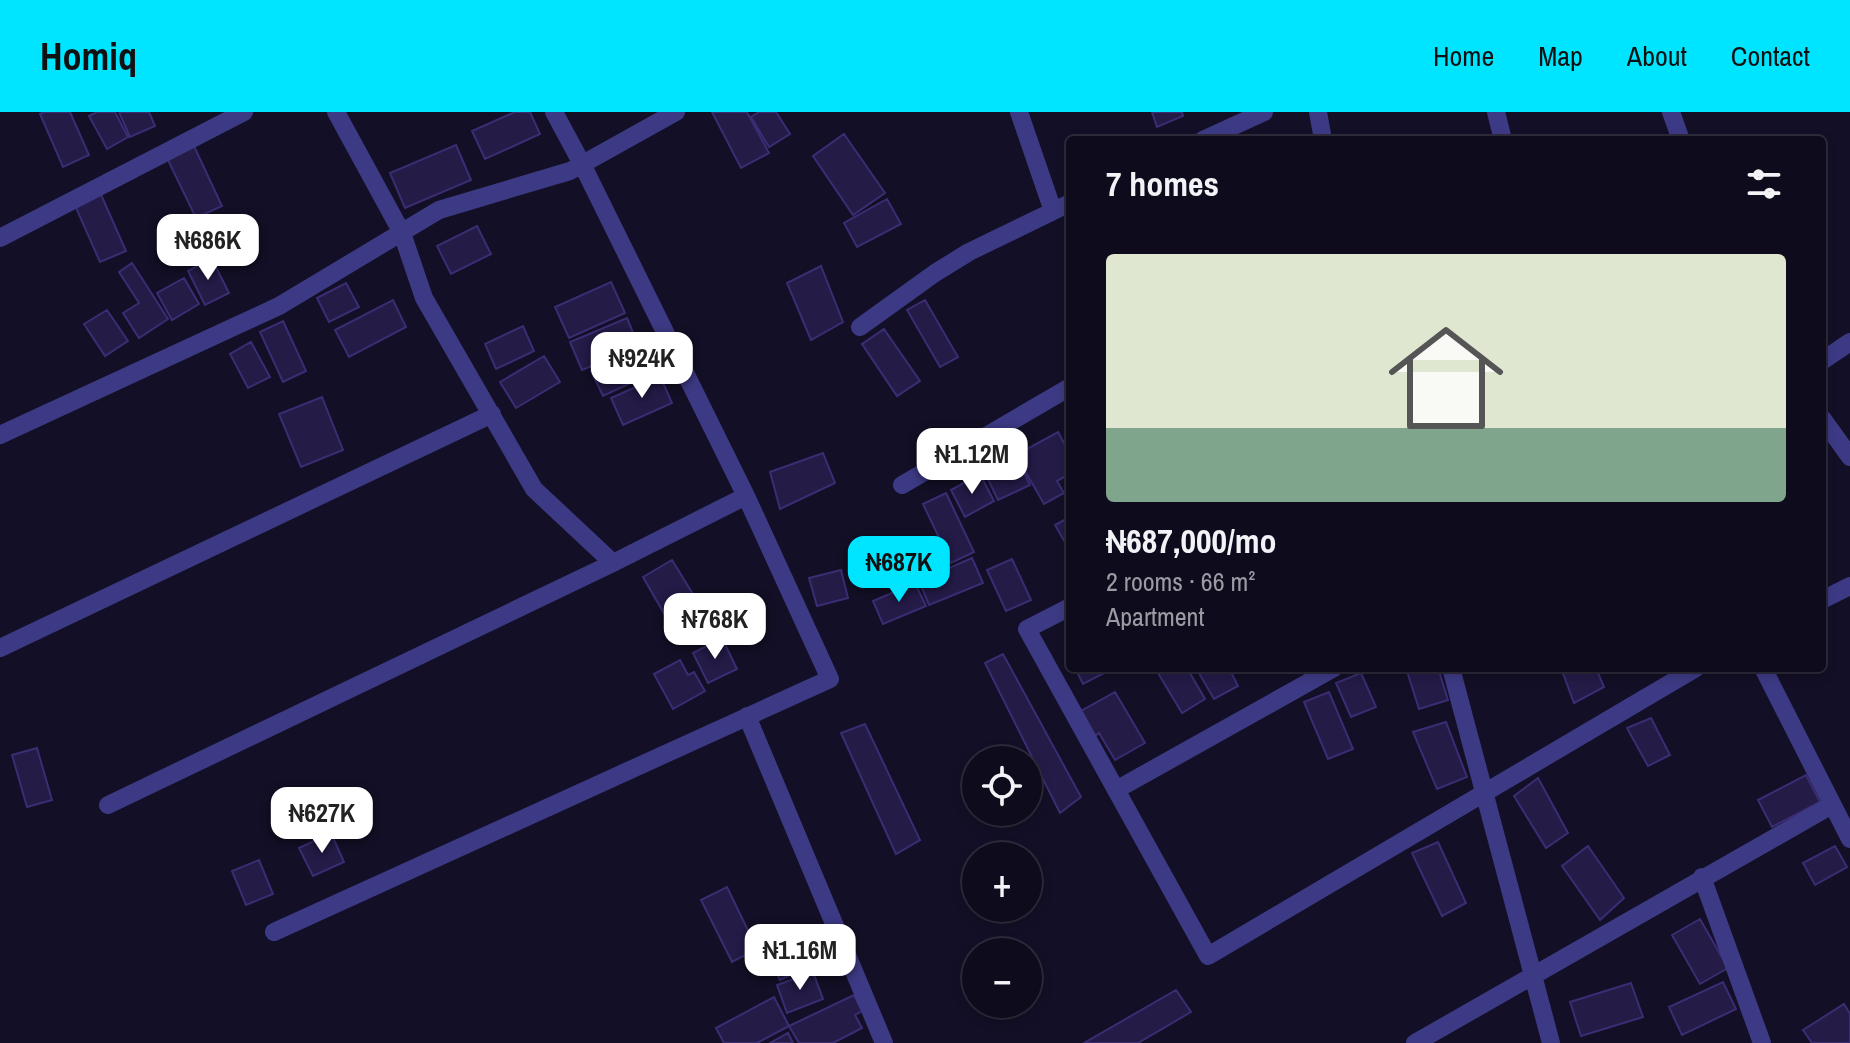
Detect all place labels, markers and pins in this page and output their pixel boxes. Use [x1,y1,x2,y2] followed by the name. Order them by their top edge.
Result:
[152,214,264,282] pin: ₦686K
[586,332,698,400] pin: ₦924K
[907,428,1037,496] pin: ₦1.12M
[843,536,955,604] pin: ₦687K
[659,593,771,661] pin: ₦768K
[266,787,378,855] pin: ₦627K
[735,924,865,992] pin: ₦1.16M

